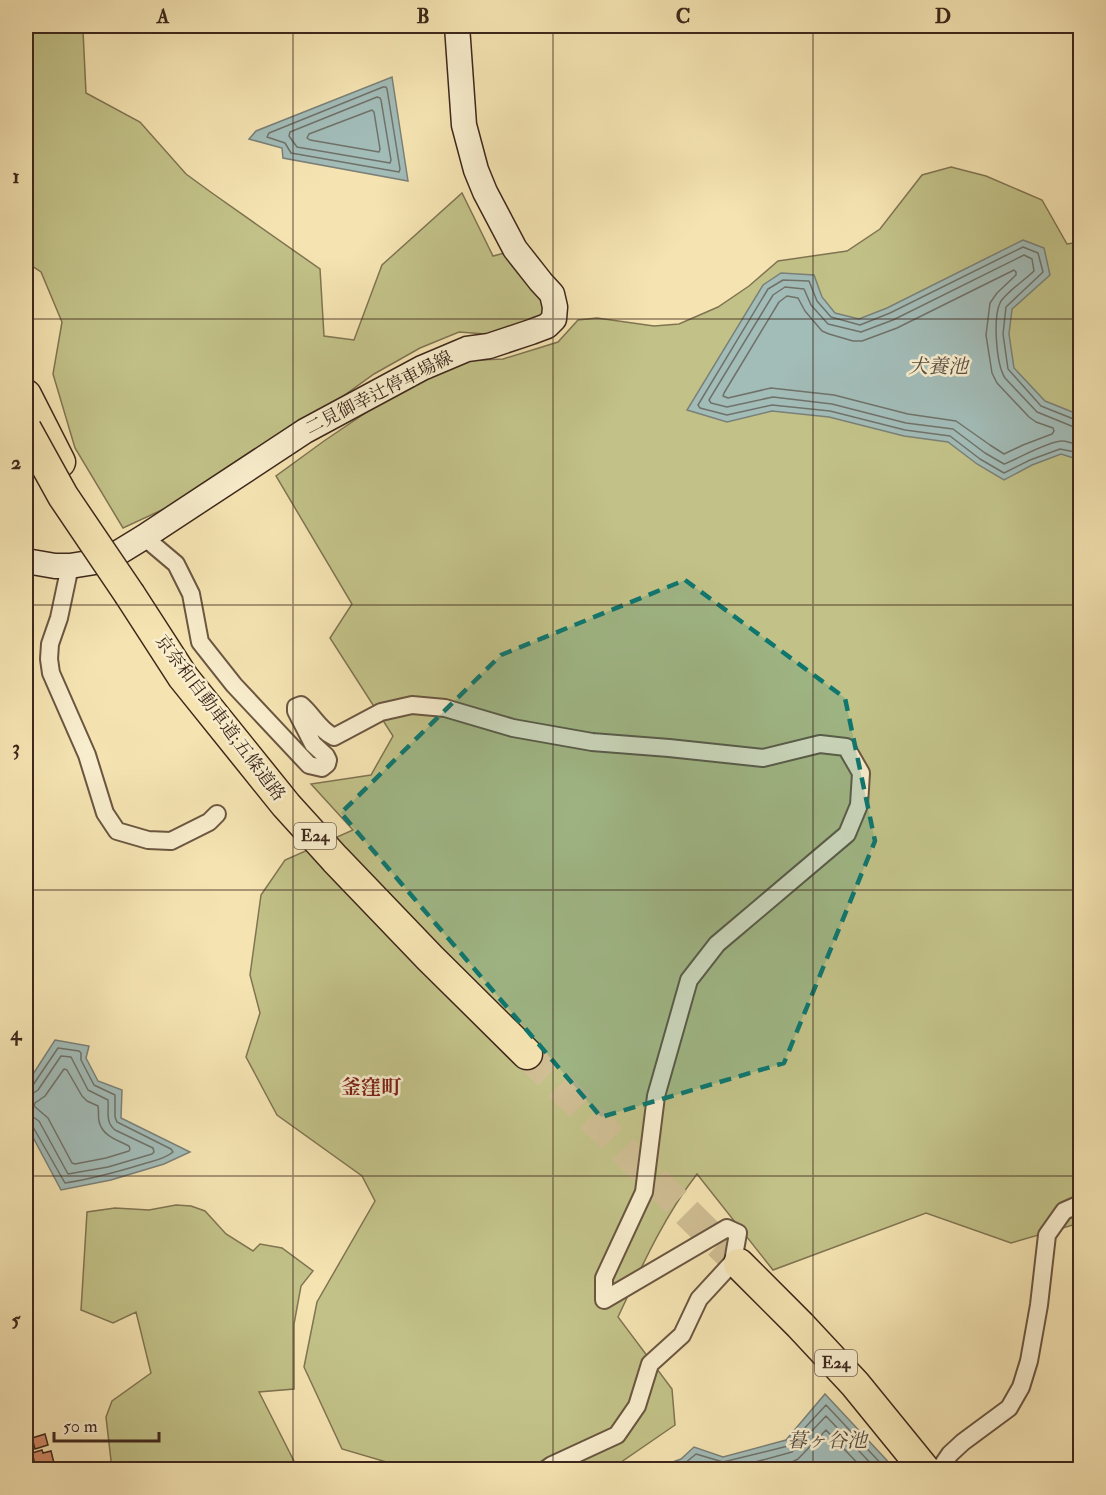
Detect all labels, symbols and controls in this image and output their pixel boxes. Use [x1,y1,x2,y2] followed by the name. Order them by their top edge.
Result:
[156,4,170,29] text: A
[416,4,430,29] text: B
[676,4,690,29] text: C
[935,4,951,29] text: D
[12,164,20,189] text: 1
[302,346,456,440] street label: 二見御幸辻停車場線
[908,354,970,379] water label: 犬養池
[11,450,21,475] text: 2
[150,630,290,806] street label: 京奈和自動車道;五條道路
[12,735,20,760] text: 3
[294,823,336,849] road number: E24
[10,1021,23,1046] text: 4
[341,1075,402,1100] district label: 釜窪町
[12,1307,22,1332] text: 5
[815,1350,857,1376] road number: E24
[54,1405,159,1443] scale bar
[63,1415,98,1438] text: 50 m
[787,1428,869,1453] water label: 暮ヶ谷池

